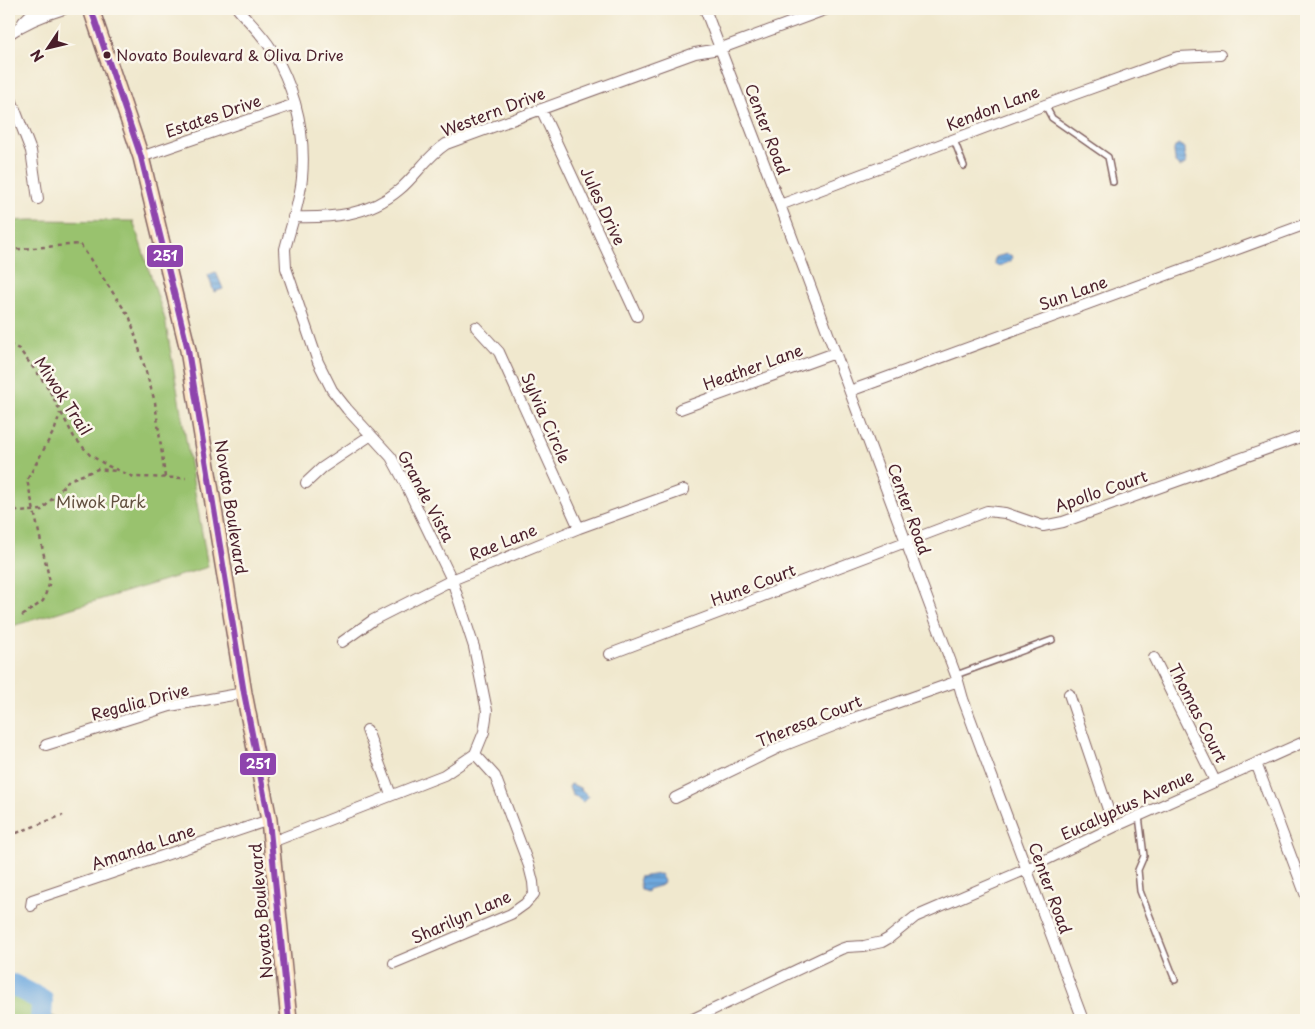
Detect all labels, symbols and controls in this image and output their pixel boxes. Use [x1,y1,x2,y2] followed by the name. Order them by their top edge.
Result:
[22,22,72,72] north arrow
[116,43,344,66] place label: Novato Boulevard & Oliva Drive
[25,45,49,66] text: N
[102,50,112,60] marker: Novato Boulevard & Oliva Drive
[942,78,1043,136] street label: Kendon Lane
[437,80,548,142] street label: Western Drive
[740,80,796,178] street label: Center Road
[161,87,264,143] street label: Estates Drive
[575,162,633,249] street label: Jules Drive
[146,244,184,268] line badge: 251
[153,245,178,266] text: 251
[1035,269,1110,316] street label: Sun Lane
[699,337,806,395] street label: Heather Lane
[29,351,98,440] street label: Miwok Trail
[516,368,578,467] street label: Sylvia Circle
[210,438,255,576] street label: Novato Boulevard
[393,445,461,546] street label: Grande Vista
[882,459,938,558] street label: Center Road
[1051,463,1151,517] street label: Apollo Court
[56,489,146,513] park label: Miwok Park
[465,517,540,566] street label: Rae Lane
[707,557,799,611] street label: Hune Court
[1164,659,1234,767] street label: Thomas Court
[88,676,191,726] street label: Regalia Drive
[752,688,865,752] street label: Theresa Court
[239,752,277,776] line badge: 251
[246,753,271,774] text: 251
[1056,763,1197,845] street label: Eucalyptus Avenue
[88,817,198,875] street label: Amanda Lane
[1023,838,1079,937] street label: Center Road
[242,842,278,980] street label: Novato Boulevard
[407,883,514,949] street label: Sharilyn Lane

